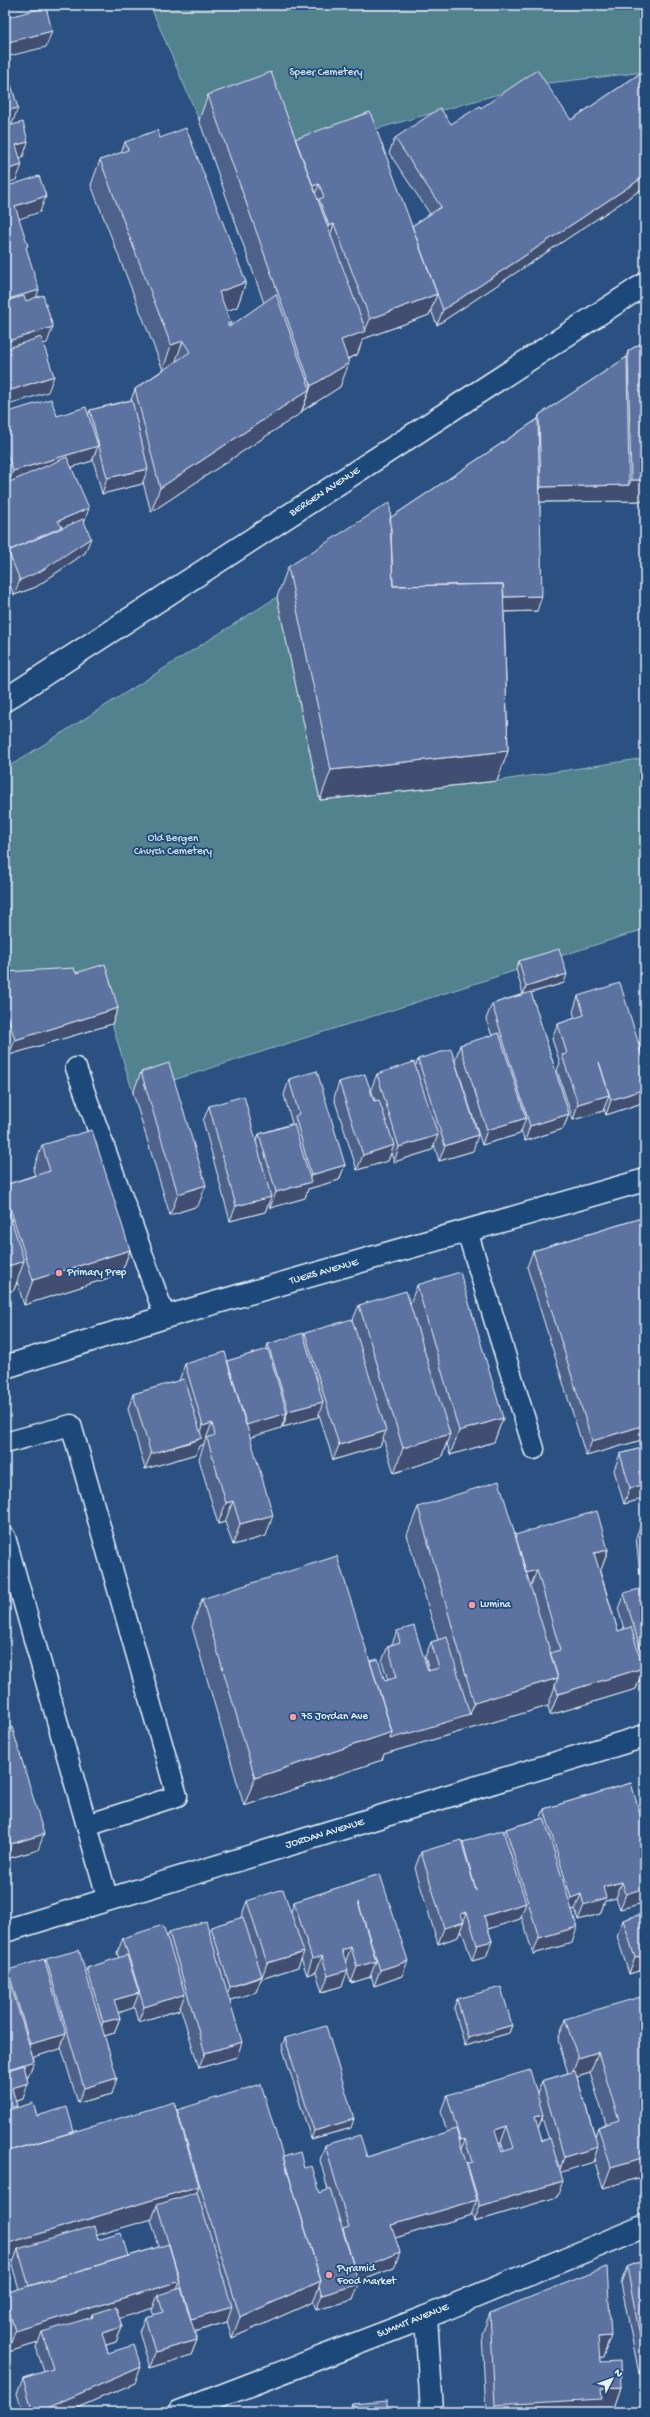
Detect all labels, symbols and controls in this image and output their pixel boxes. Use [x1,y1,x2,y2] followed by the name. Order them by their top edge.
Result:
[290,67,363,79] park label: Speer Cemetery
[287,464,363,520] street label: BERGEN AVENUE
[134,833,212,858] park label: Old Bergen Church Cemetery
[287,1256,361,1288] street label: TUERS AVENUE
[66,1267,127,1279] place label: Primary Prep
[54,1268,64,1278] marker: Primary Prep
[480,1599,512,1611] place label: Lumina
[467,1600,477,1610] marker: Lumina
[300,1711,368,1723] place label: 75 Jordan Ave
[288,1712,298,1722] marker: 75 Jordan Ave
[284,1816,367,1852] street label: JORDAN AVENUE
[336,2263,397,2288] place label: Pyramid Food Market
[324,2270,334,2280] marker: Pyramid Food Market
[375,2301,452,2341] street label: SUMMIT AVENUE
[592,2359,632,2399] north arrow
[611,2367,625,2380] text: N

